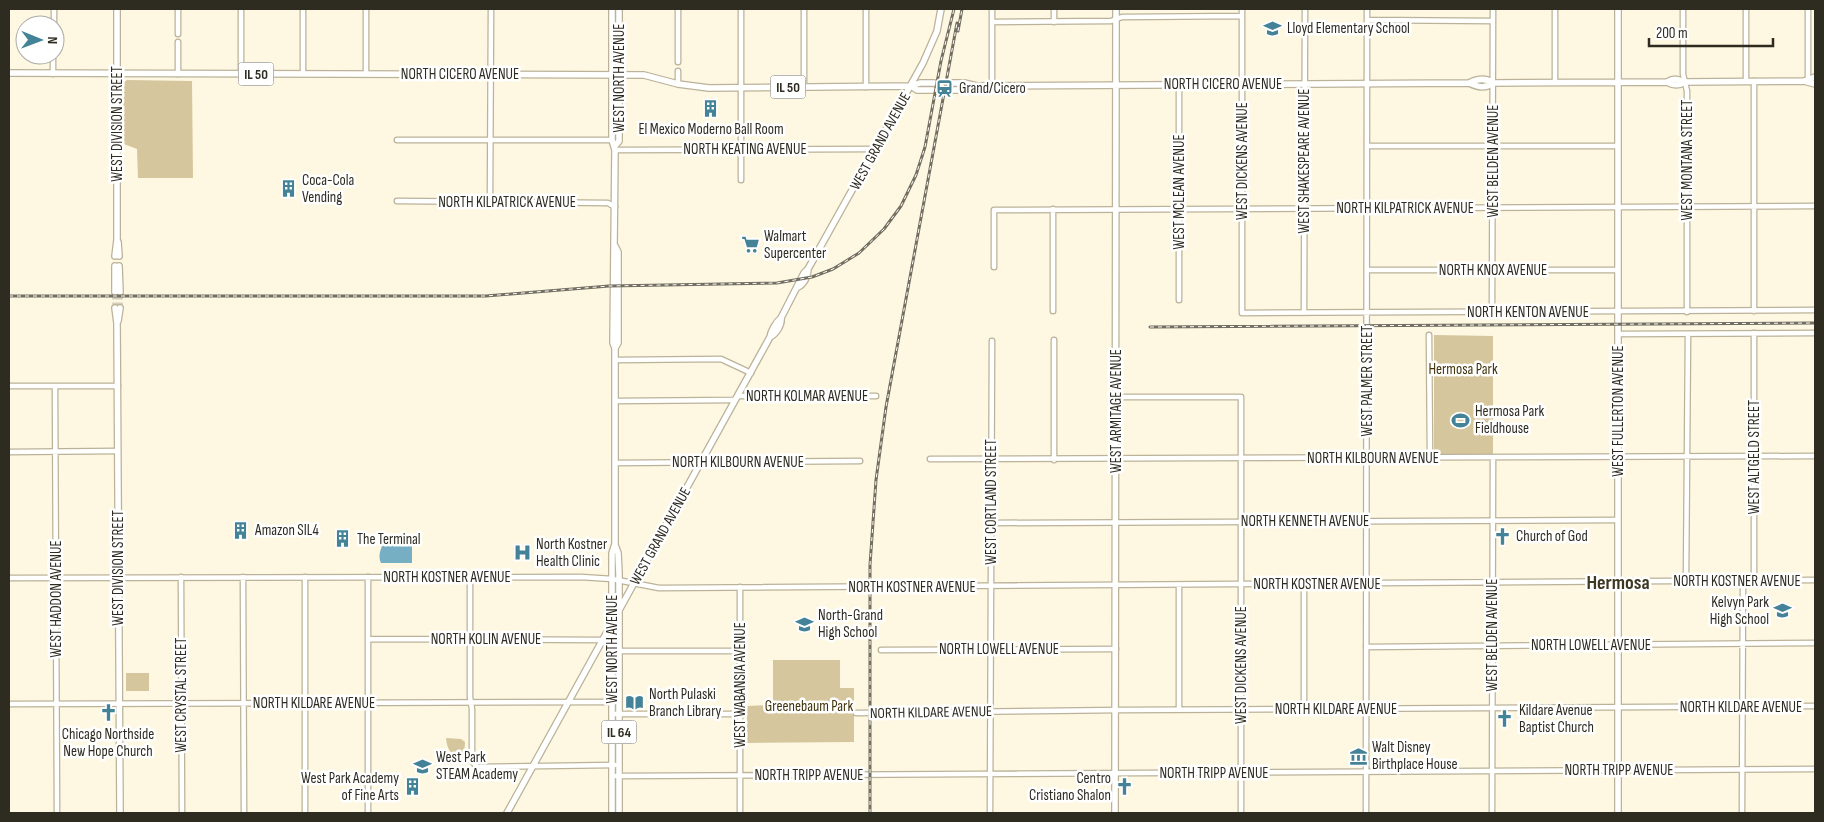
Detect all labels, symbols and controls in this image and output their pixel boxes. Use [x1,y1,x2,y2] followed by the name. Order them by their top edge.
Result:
[15,15,65,65] north arrow
[1649,15,1773,47] scale bar
[1263,18,1283,38] school or university icon: Lloyd Elementary School
[1287,19,1410,38] place label: Lloyd Elementary School
[610,24,629,132] street label: WEST NORTH AVENUE
[1656,24,1688,43] text: 200 m
[44,36,61,44] text: N
[238,62,274,86] road number: IL 50
[401,65,519,84] street label: NORTH CICERO AVENUE
[108,66,127,182] street label: WEST DIVISION STREET
[770,75,806,98] road number: IL 50
[1164,75,1282,94] street label: NORTH CICERO AVENUE
[935,78,955,98] station icon: Grand/Cicero
[959,79,1026,98] place label: Grand/Cicero
[846,89,915,194] street label: WEST GRAND AVENUE
[1295,89,1314,234] street label: WEST SHAKESPEARE AVENUE
[701,98,721,118] building icon: El Mexico Moderno Ball Room
[1678,100,1697,220] street label: WEST MONTANA STREET
[1233,102,1252,220] street label: WEST DICKENS AVENUE
[1484,105,1503,217] street label: WEST BELDEN AVENUE
[638,120,784,139] place label: El Mexico Moderno Ball Room
[1170,134,1189,250] street label: WEST MCLEAN AVENUE
[683,140,807,159] street label: NORTH KEATING AVENUE
[302,171,355,207] place label: Coca-Cola Vending
[278,179,298,199] building icon: Coca-Cola Vending
[438,193,576,212] street label: NORTH KILPATRICK AVENUE
[1336,199,1474,218] street label: NORTH KILPATRICK AVENUE
[764,227,827,263] place label: Walmart Supercenter
[740,235,760,255] supermarket icon: Walmart Supercenter
[1439,261,1547,280] street label: NORTH KNOX AVENUE
[1467,303,1589,322] street label: NORTH KENTON AVENUE
[1358,326,1377,436] street label: WEST PALMER STREET
[1609,345,1628,477] street label: WEST FULLERTON AVENUE
[1107,349,1126,473] street label: WEST ARMITAGE AVENUE
[1428,360,1498,379] park label: Hermosa Park
[746,387,868,406] street label: NORTH KOLMAR AVENUE
[1745,400,1764,514] street label: WEST ALTGELD STREET
[1475,402,1545,438] place label: Hermosa Park Fieldhouse
[1451,410,1471,430] sports icon: Hermosa Park Fieldhouse
[982,439,1001,565] street label: WEST CORTLAND STREET
[1307,449,1439,468] street label: NORTH KILBOURN AVENUE
[672,453,804,472] street label: NORTH KILBOURN AVENUE
[626,484,695,589] street label: WEST GRAND AVENUE
[109,510,128,626] street label: WEST DIVISION STREET
[1241,512,1369,531] street label: NORTH KENNETH AVENUE
[231,520,251,540] building icon: Amazon SIL4
[254,521,319,540] place label: Amazon SIL4
[1492,526,1512,546] church icon: Church of God
[1516,527,1588,546] place label: Church of God
[333,529,353,549] building icon: The Terminal
[357,530,421,549] place label: The Terminal
[536,535,608,571] place label: North Kostner Health Clinic
[47,540,66,658] street label: WEST HADDON AVENUE
[512,543,532,563] hospital icon: North Kostner Health Clinic
[383,568,511,587] street label: NORTH KOSTNER AVENUE
[1586,571,1650,595] district label: Hermosa
[1673,572,1801,591] street label: NORTH KOSTNER AVENUE
[1253,575,1381,594] street label: NORTH KOSTNER AVENUE
[848,578,976,597] street label: NORTH KOSTNER AVENUE
[1483,579,1502,691] street label: WEST BELDEN AVENUE
[1710,593,1769,629] place label: Kelvyn Park High School
[603,595,622,703] street label: WEST NORTH AVENUE
[1773,601,1793,621] school or university icon: Kelvyn Park High School
[818,606,883,642] place label: North-Grand High School
[1232,606,1251,724] street label: WEST DICKENS AVENUE
[794,614,814,634] school or university icon: North-Grand High School
[731,622,750,748] street label: WEST WABANSIA AVENUE
[431,630,541,649] street label: NORTH KOLIN AVENUE
[1531,636,1651,655] street label: NORTH LOWELL AVENUE
[172,638,191,752] street label: WEST CRYSTAL STREET
[939,640,1059,659] street label: NORTH LOWELL AVENUE
[649,685,722,721] place label: North Pulaski Branch Library
[625,693,645,713] library icon: North Pulaski Branch Library
[253,694,375,713] street label: NORTH KILDARE AVENUE
[765,697,853,716] park label: Greenebaum Park
[1680,698,1802,717] street label: NORTH KILDARE AVENUE
[1275,700,1397,719] street label: NORTH KILDARE AVENUE
[1519,701,1594,737] place label: Kildare Avenue Baptist Church
[870,702,992,723] street label: NORTH KILDARE AVENUE
[98,703,118,723] church icon: Chicago Northside New Hope Church
[1495,709,1515,729] church icon: Kildare Avenue Baptist Church
[602,720,636,744] road number: IL 64
[62,725,154,761] place label: Chicago Northside New Hope Church
[1372,738,1458,774] place label: Walt Disney Birthplace House
[1348,746,1368,766] museum icon: Walt Disney Birthplace House
[436,748,518,784] place label: West Park STEAM Academy
[412,756,432,776] school or university icon: West Park STEAM Academy
[1564,761,1674,780] street label: NORTH TRIPP AVENUE
[1159,764,1269,783] street label: NORTH TRIPP AVENUE
[754,766,864,785] street label: NORTH TRIPP AVENUE
[301,769,399,805] place label: West Park Academy of Fine Arts
[1029,769,1111,805] place label: Centro Cristiano Shalon
[403,777,423,797] building icon: West Park Academy of Fine Arts
[1115,777,1135,797] church icon: Centro Cristiano Shalon

